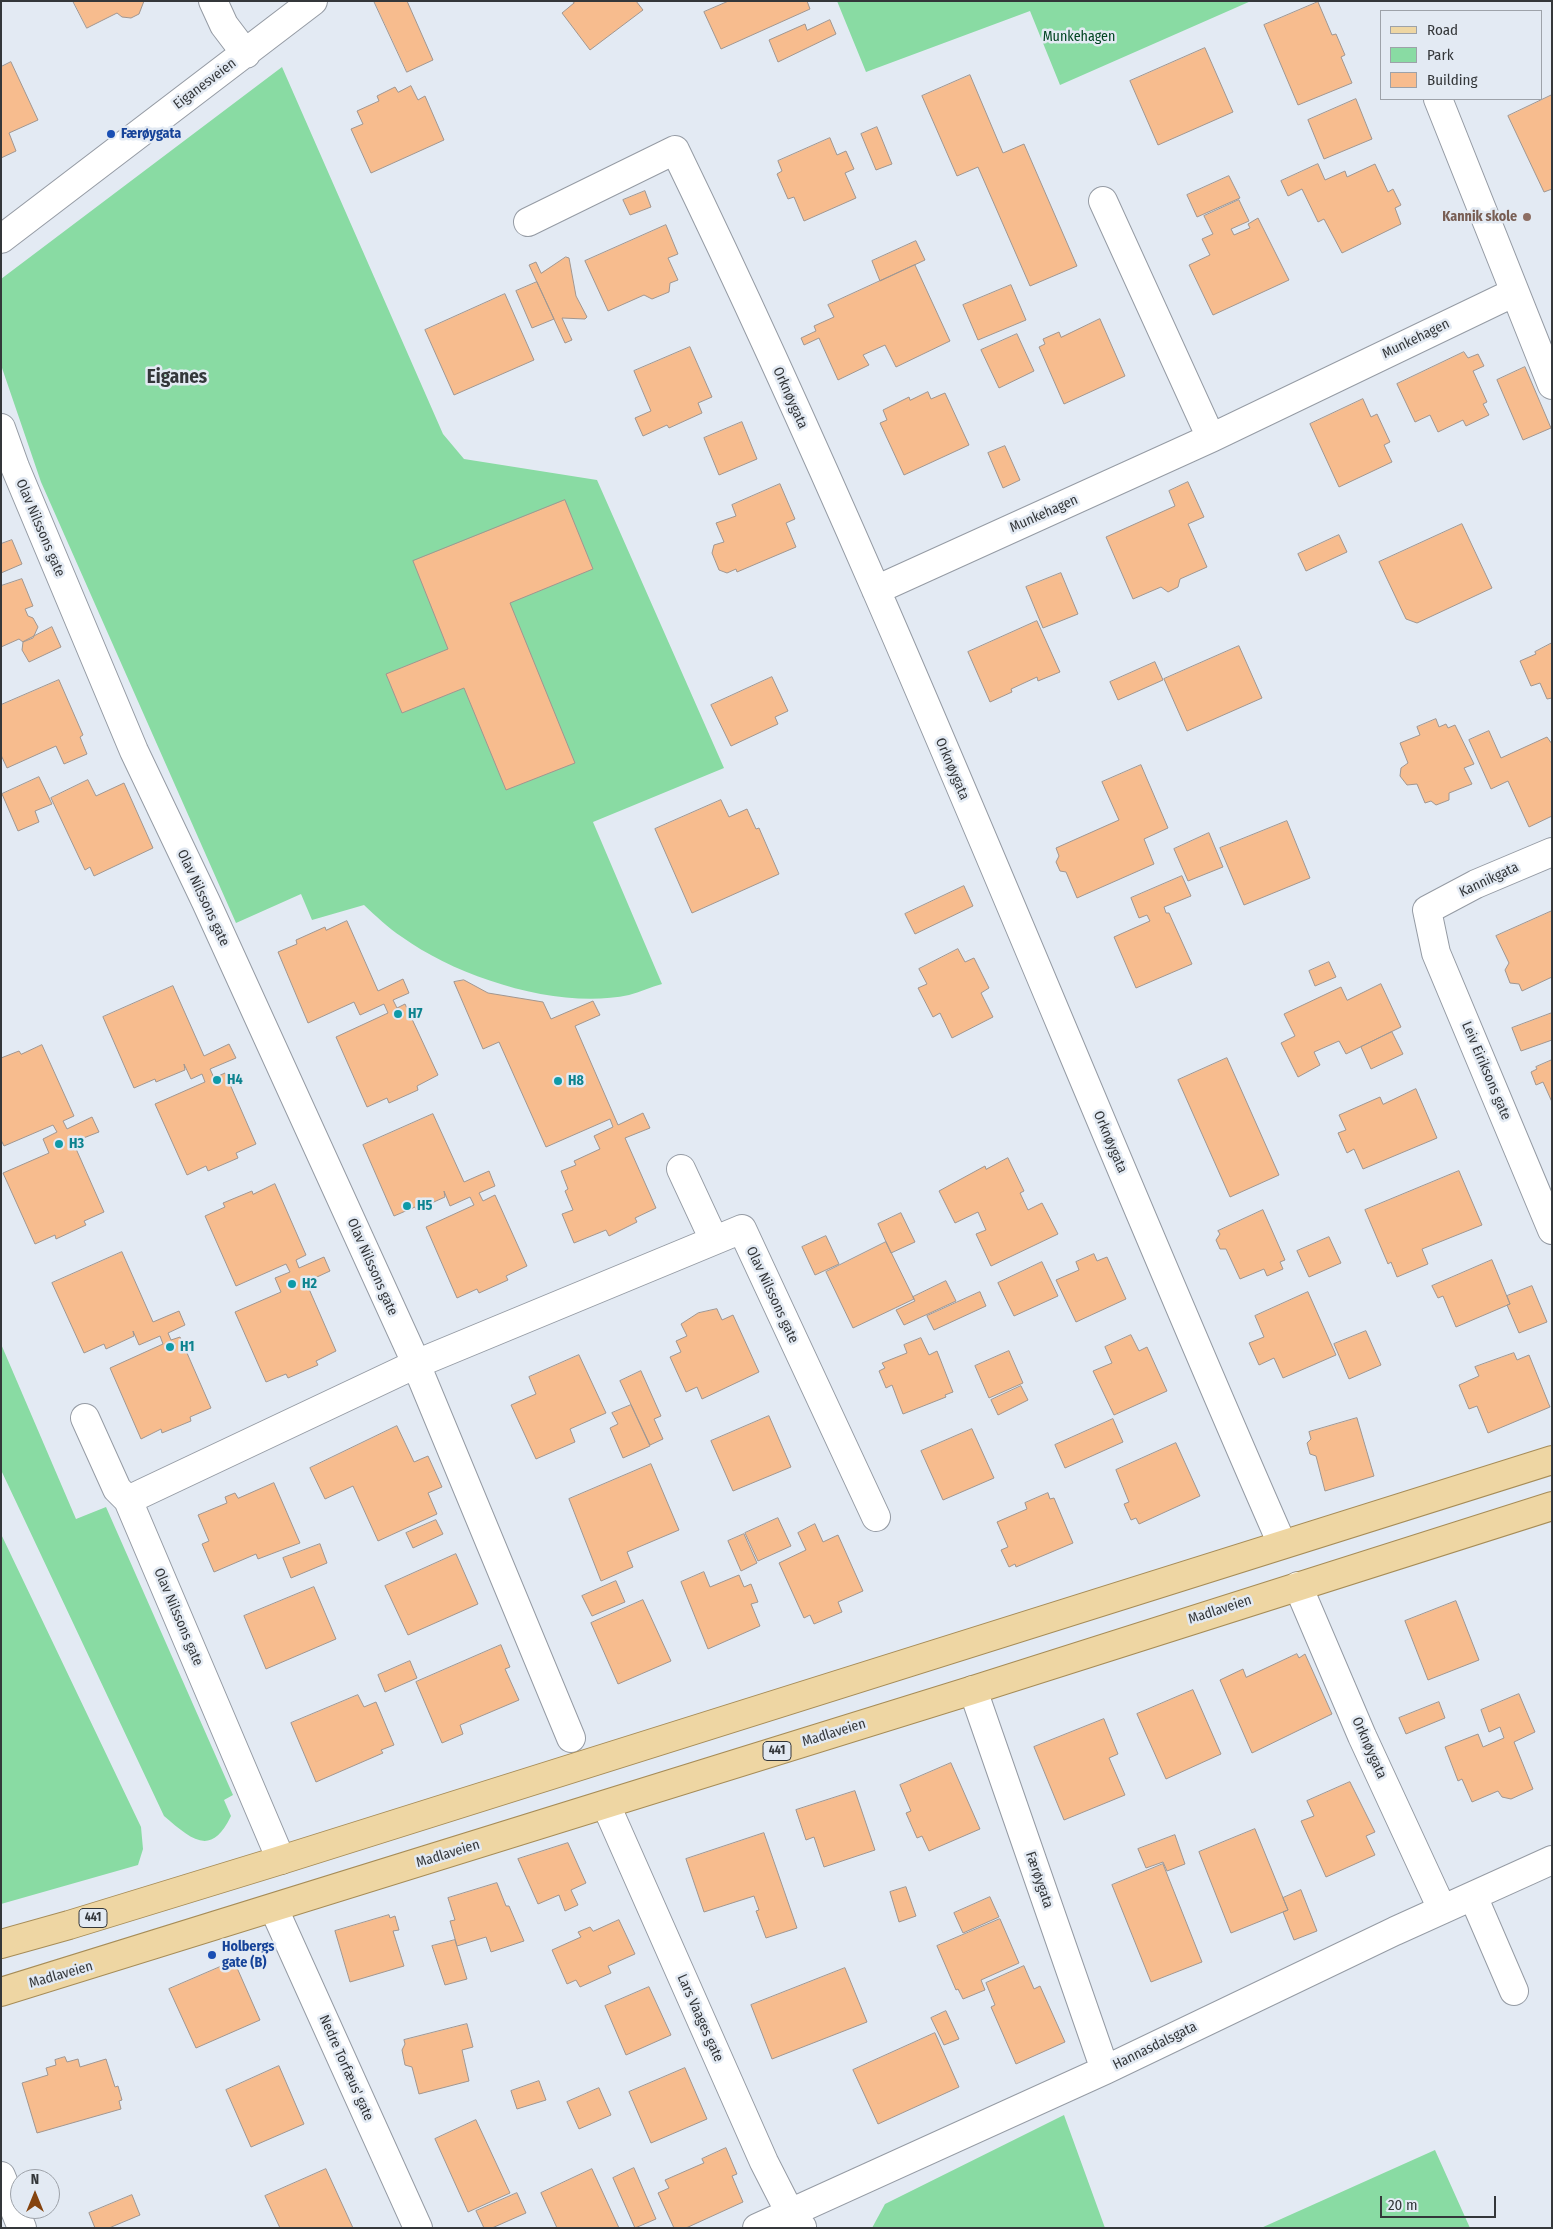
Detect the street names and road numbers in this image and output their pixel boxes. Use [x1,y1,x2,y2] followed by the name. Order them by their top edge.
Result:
[170,55,240,113] street label: Eiganesveien
[1380,316,1452,362] street label: Munkehagen
[769,365,811,431] street label: Orknøygata
[12,477,68,579] street label: Olav Nilssons gate
[1007,492,1081,536] street label: Munkehagen
[931,736,973,802] street label: Orknøygata
[173,847,233,949] street label: Olav Nilssons gate
[1457,859,1521,901] street label: Kannikgata
[1458,1019,1514,1123] street label: Leiv Eiriksons gate
[1089,1109,1131,1175] street label: Orknøygata
[343,1216,401,1318] street label: Olav Nilssons gate
[742,1244,802,1346] street label: Olav Nilssons gate
[150,1566,206,1668] street label: Olav Nilssons gate
[1186,1592,1254,1628] street label: Madlaveien
[800,1715,868,1751] street label: Madlaveien
[1348,1715,1390,1781] street label: Orknøygata
[763,1742,791,1760] road number: 441
[414,1836,482,1872] street label: Madlaveien
[1022,1850,1056,1910] street label: Færøygata
[79,1909,107,1928] road number: 441
[27,1958,95,1992] street label: Madlaveien
[673,1972,727,2064] street label: Lars Vaages gate
[315,2013,377,2123] street label: Nedre Torfæus' gate
[1110,2018,1200,2074] street label: Hannasdalsgata

